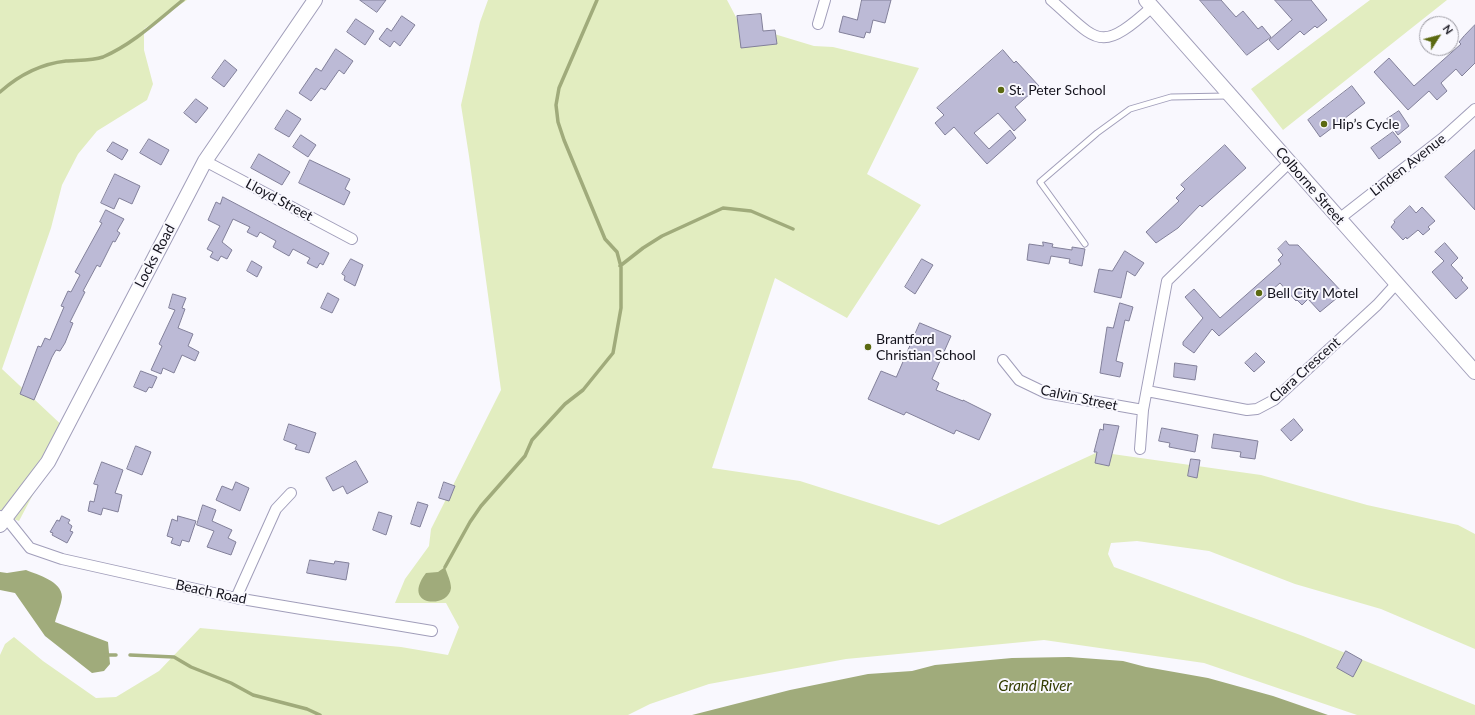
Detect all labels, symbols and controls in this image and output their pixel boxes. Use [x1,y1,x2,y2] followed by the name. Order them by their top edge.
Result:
[1419,16,1459,56] north arrow
[1441,22,1456,36] text: N
[1009,82,1106,98] place label: St. Peter School
[996,85,1006,95] marker: St. Peter School
[1332,116,1399,132] place label: Hip’s Cycle
[1319,119,1329,129] marker: Hip’s Cycle
[1367,130,1449,200] street label: Linden Avenue
[1272,144,1348,228] street label: Colborne Street
[243,175,315,225] street label: Lloyd Street
[131,222,179,290] street label: Locks Road
[1267,285,1358,301] place label: Bell City Motel
[1254,288,1264,298] marker: Bell City Motel
[876,331,976,364] place label: Brantford Christian School
[1266,334,1344,406] street label: Clara Crescent
[863,342,873,352] marker: Brantford Christian School
[1039,382,1119,414] street label: Calvin Street
[174,576,248,608] street label: Beach Road
[998,677,1072,695] water label: Grand River

